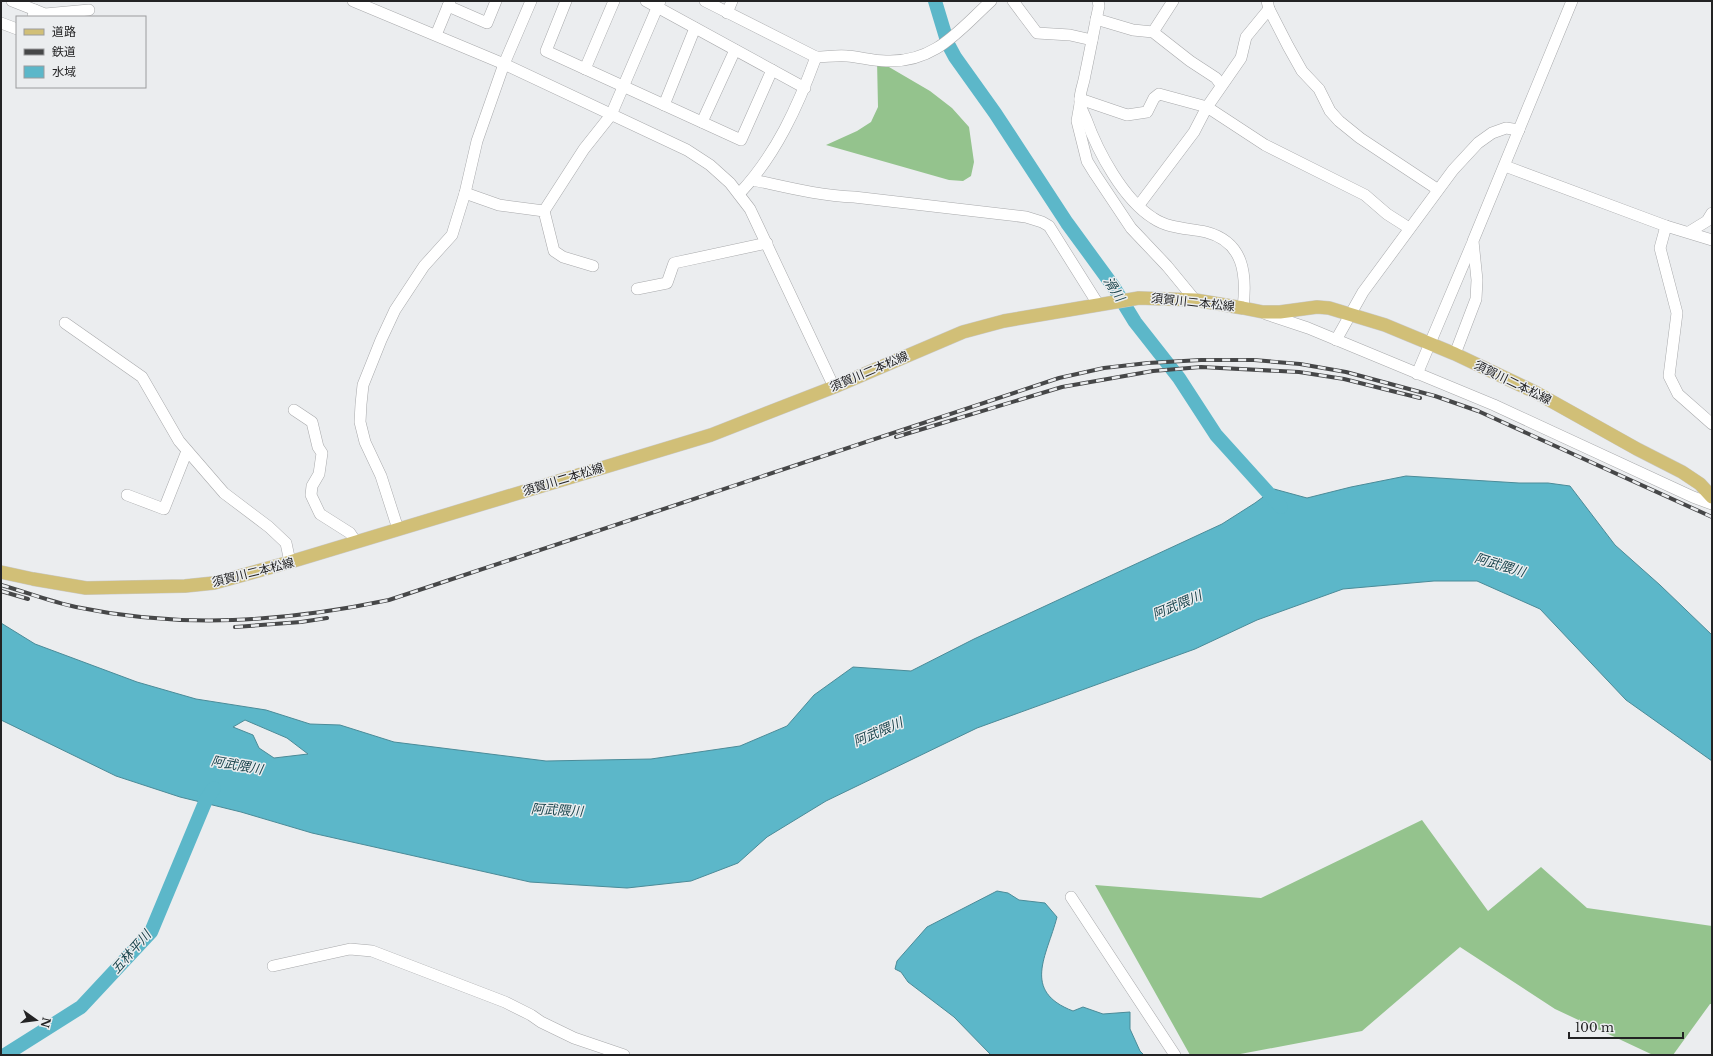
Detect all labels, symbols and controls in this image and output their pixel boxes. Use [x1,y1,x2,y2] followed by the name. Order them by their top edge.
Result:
[16,16,146,88] legend
[52,24,76,39] text: 道路
[52,44,76,59] text: 鉄道
[52,64,76,79] text: 水域
[1100,273,1129,306] water label: 滑川
[1150,290,1236,314] street label: 須賀川二本松線
[827,348,911,394] street label: 須賀川二本松線
[1472,357,1554,407] street label: 須賀川二本松線
[521,460,605,498] street label: 須賀川二本松線
[1473,549,1529,581] water label: 阿武隈川
[210,555,296,589] street label: 須賀川二本松線
[1150,586,1206,623] water label: 阿武隈川
[851,713,907,750] water label: 阿武隈川
[210,752,266,778] water label: 阿武隈川
[531,800,585,820] water label: 阿武隈川
[108,925,156,977] water label: 五林平川
[16,1000,56,1040] north arrow
[1569,1014,1683,1040] scale bar
[38,1016,54,1030] text: N
[1575,1020,1614,1035] text: 100 m

